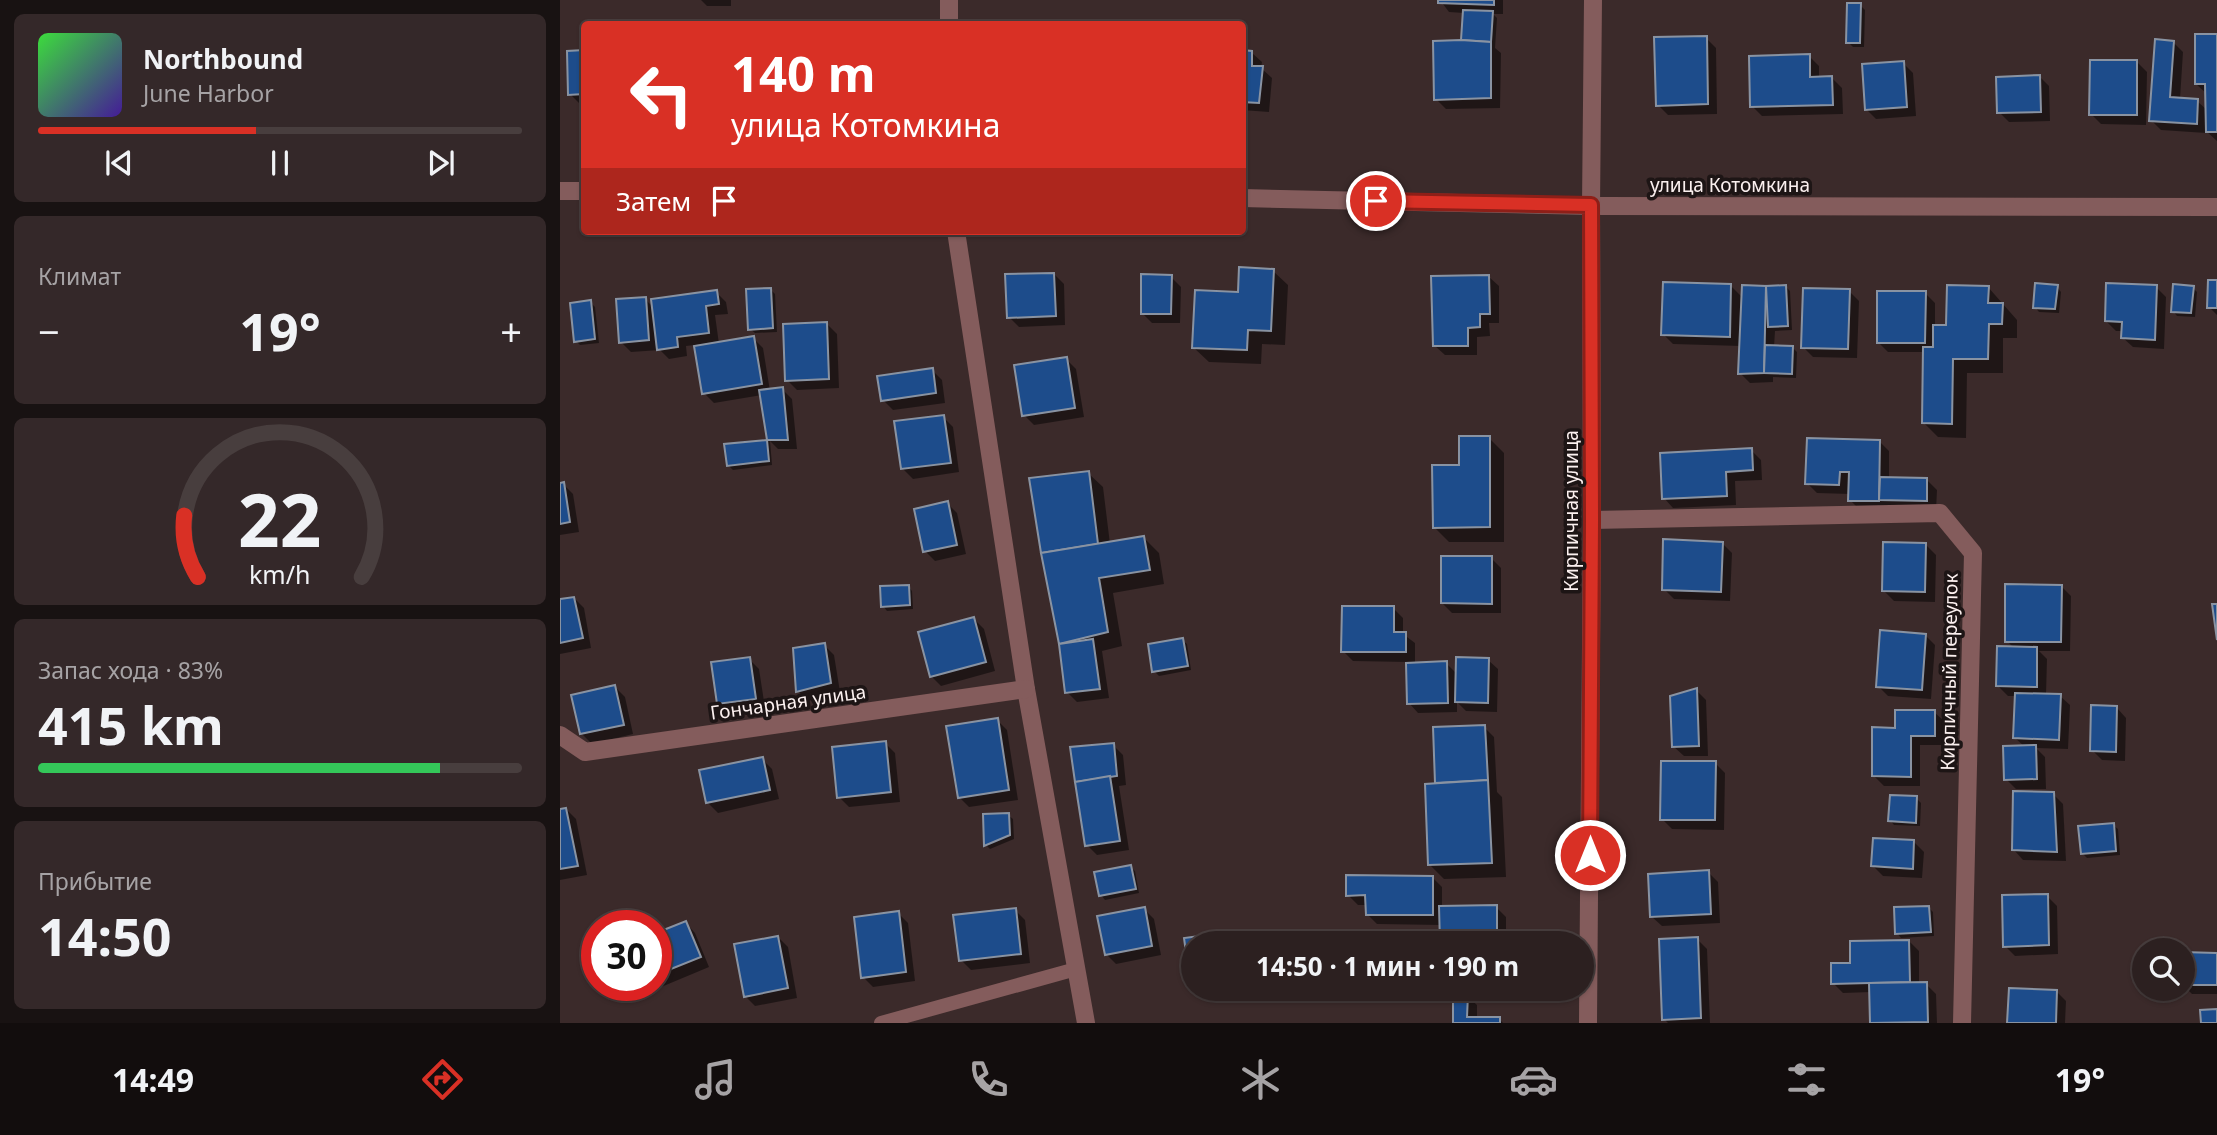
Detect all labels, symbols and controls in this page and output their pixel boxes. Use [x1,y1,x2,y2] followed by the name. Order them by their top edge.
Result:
[731,40,876,106] text: 140 m
[143,41,303,77] text: Northbound
[616,49,707,140] icon: left
[143,77,274,109] text: June Harbor
[731,103,1001,146] text: улица Котомкина
[100,144,138,182] icon: previous
[261,144,299,182] icon: pause
[422,144,460,182] icon: next
[1346,171,1406,231] pin
[1650,172,1810,198] street label: улица Котомкина
[705,182,743,220] icon: arrive
[1357,182,1395,220] icon: arrive
[616,183,691,219] text: Затем
[38,260,121,292] text: Климат
[239,295,321,366] text: 19°
[38,305,60,357] text: −
[500,305,522,357] text: +
[1558,430,1584,592] street label: Кирпичная улица
[238,470,322,569] text: 22
[249,557,311,591] text: km/h
[1934,573,1964,771] street label: Кирпичный переулок
[38,654,223,686] text: Запас хода · 83%
[708,678,868,726] street label: Гончарная улица
[38,689,224,760] text: 415 km
[1553,818,1627,892] position arrow
[38,865,152,897] text: Прибытие
[38,900,172,971] text: 14:50
[581,910,672,1001] speed limit sign: 30
[2132,938,2195,1001] map controls
[2132,938,2195,1001] button: search
[1256,948,1519,984] text: 14:50 · 1 мин · 190 m
[418,1055,467,1104] icon: directions
[691,1055,740,1104] icon: music
[964,1055,1013,1104] icon: phone
[1236,1055,1285,1104] icon: climate
[1509,1055,1558,1104] icon: car
[1782,1055,1831,1104] icon: filters
[112,1058,194,1101] text: 14:49
[2055,1058,2105,1101] text: 19°

